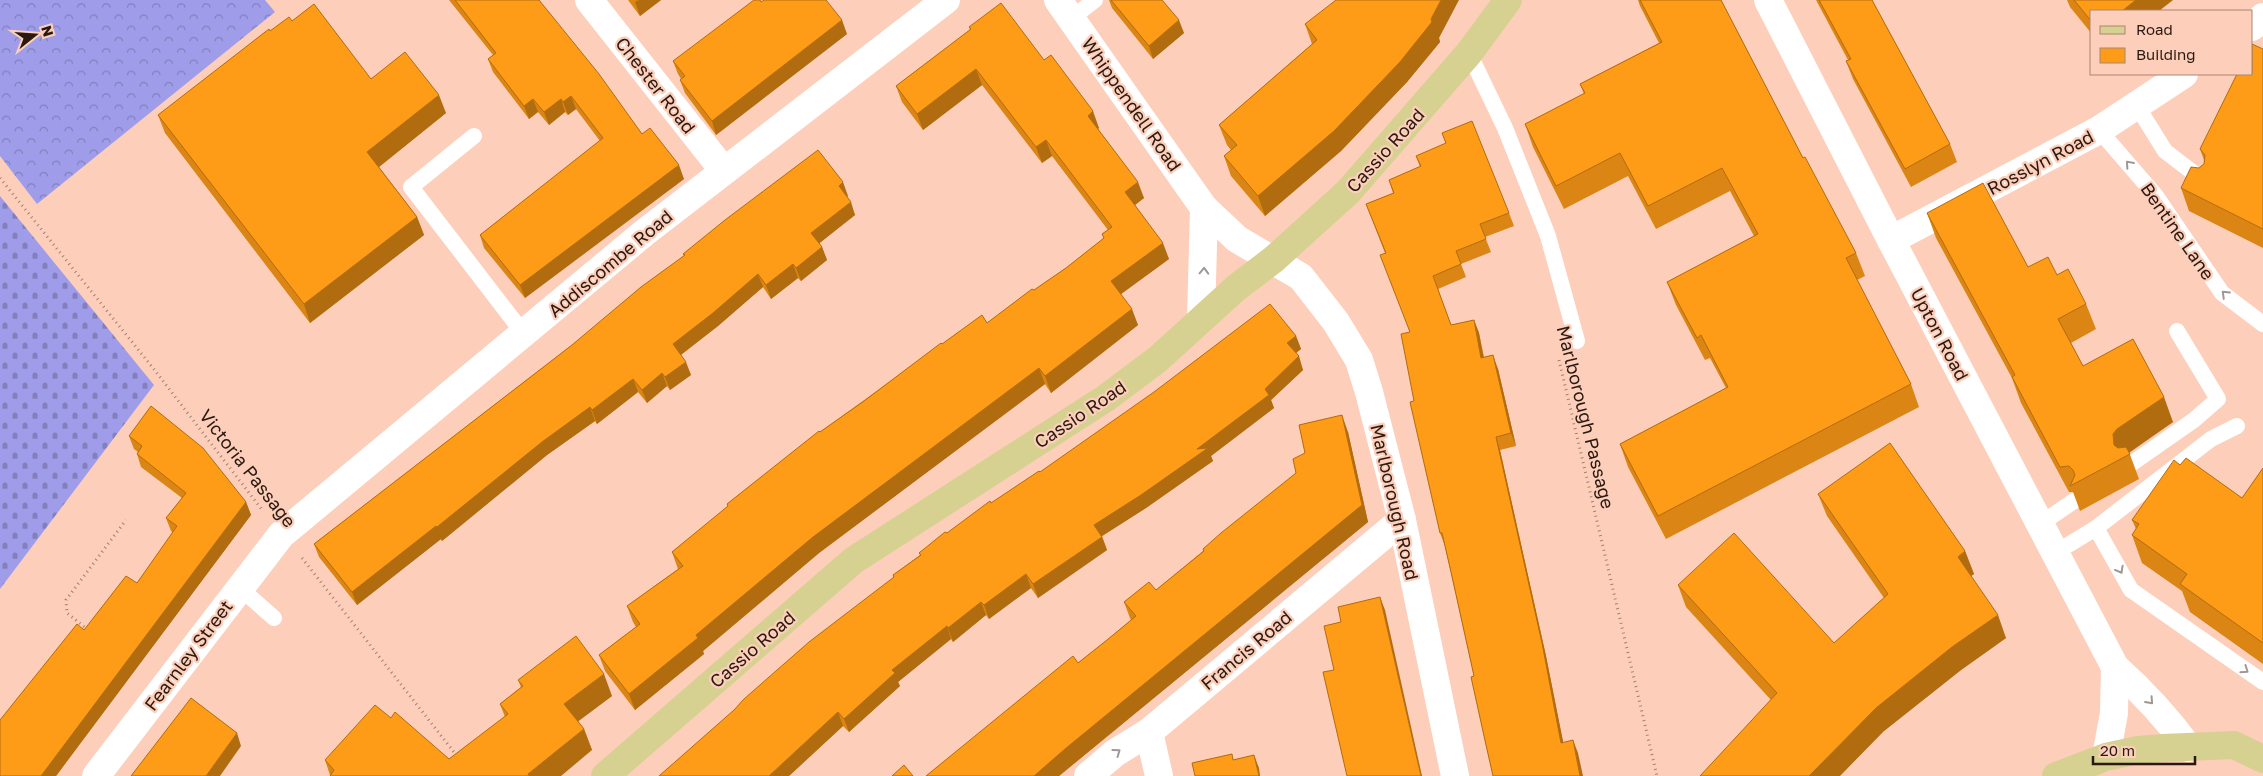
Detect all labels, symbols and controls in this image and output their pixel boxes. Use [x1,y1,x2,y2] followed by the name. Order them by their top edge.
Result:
[10,10,60,60] north arrow
[2090,10,2253,75] legend
[2136,20,2173,38] text: Road
[38,23,58,39] text: N
[611,32,701,138] street label: Chester Road
[1078,33,1186,175] street label: Whippendell Road
[2136,45,2196,63] text: Building
[1341,103,1429,197] street label: Cassio Road
[1983,125,2097,199] street label: Rosslyn Road
[2125,160,2134,169] one-way arrow
[2136,178,2220,284] street label: Bentine Lane
[544,205,676,321] street label: Addiscombe Road
[1198,267,1209,275] one-way arrow
[1906,284,1974,384] street label: Upton Road
[2222,291,2231,300] one-way arrow
[1553,323,1619,511] street label: Marlborough Passage
[1030,375,1130,453] street label: Cassio Road
[195,405,301,531] street label: Victoria Passage
[1366,422,1424,582] street label: Marlborough Road
[2113,565,2123,574] one-way arrow
[139,595,237,715] street label: Fearnley Street
[705,606,799,692] street label: Cassio Road
[1196,606,1296,694] street label: Francis Road
[2240,664,2249,673] one-way arrow
[2145,695,2153,704] one-way arrow
[2093,734,2196,766] scale bar
[2100,741,2135,759] text: 20 m
[1111,749,1121,758] one-way arrow

